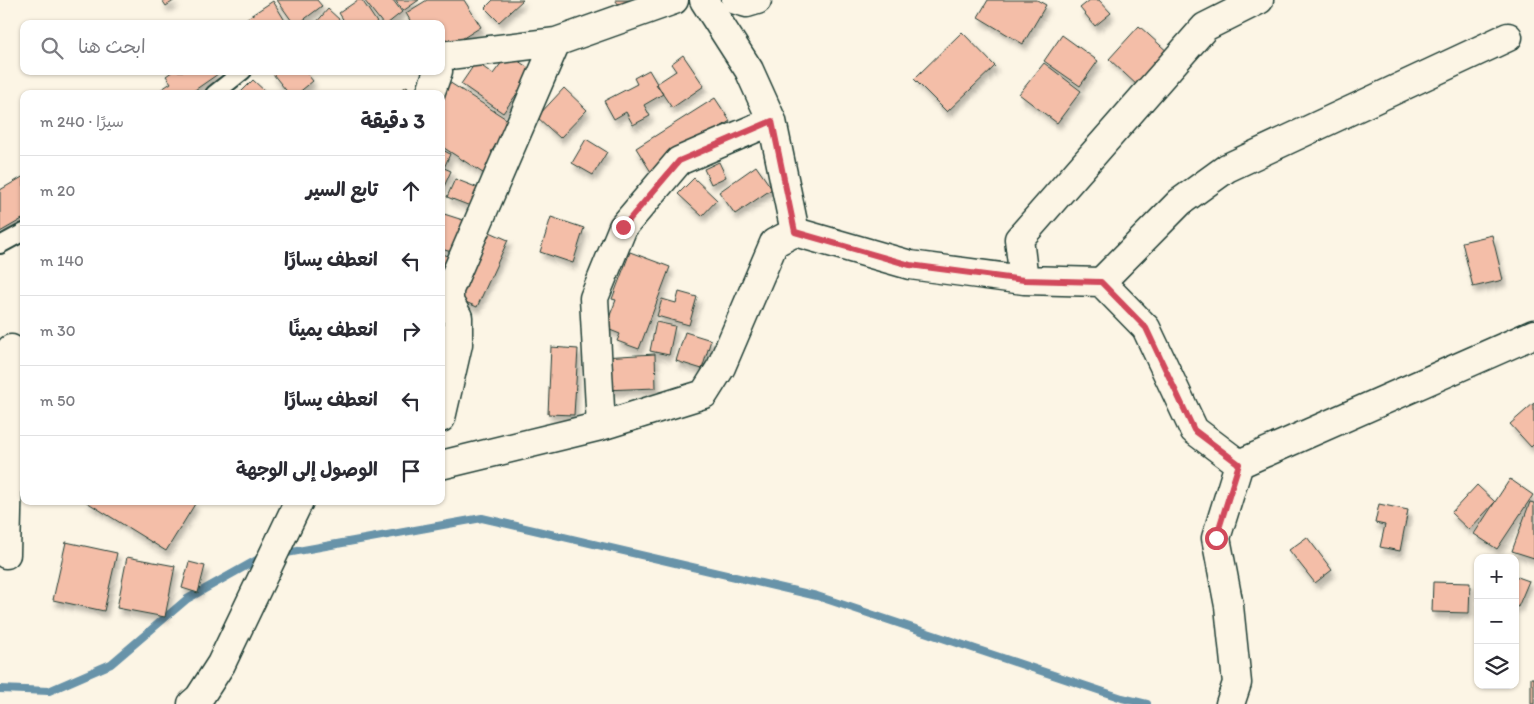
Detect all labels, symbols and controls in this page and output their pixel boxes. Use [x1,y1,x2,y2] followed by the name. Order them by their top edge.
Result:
[20,20,445,75] search box
[38,34,66,62] icon: search
[78,35,146,58] text: ابحث هنا
[360,108,425,133] text: 3 دقيقة
[40,112,124,131] text: سيرًا · 240 m
[397,177,425,205] icon: ahead
[306,178,378,201] text: تابع السير
[40,181,75,200] text: 20 m
[612,216,635,239] route end
[397,247,425,275] icon: left
[284,248,378,271] text: انعطف يسارًا
[40,251,84,270] text: 140 m
[397,317,425,345] icon: right
[289,318,378,341] text: انعطف يمينًا
[40,321,76,340] text: 30 m
[397,387,425,415] icon: left
[284,388,378,411] text: انعطف يسارًا
[40,391,75,410] text: 50 m
[397,457,425,485] icon: arrive
[236,458,378,481] text: الوصول إلى الوجهة
[1205,527,1228,550] route start
[1474,554,1519,689] map controls
[1474,554,1519,599] button: +
[1474,599,1519,644] button: −
[1474,644,1519,689] button: layers

